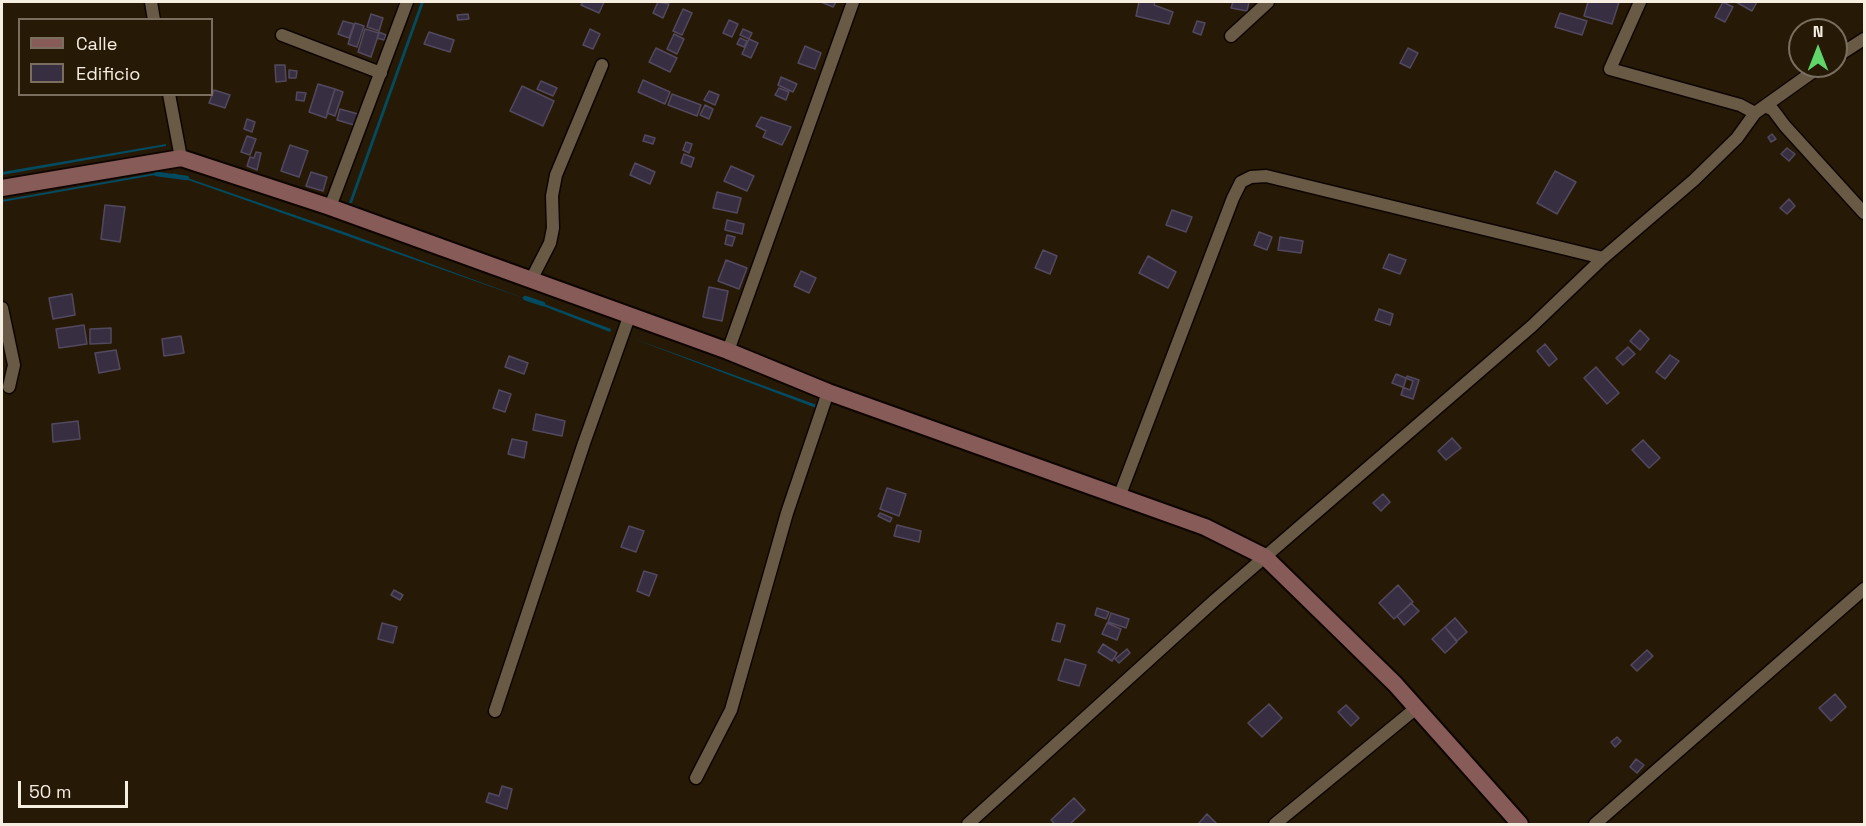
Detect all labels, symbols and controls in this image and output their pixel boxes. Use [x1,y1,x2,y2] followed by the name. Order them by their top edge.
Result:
[18,18,213,96] legend
[1788,18,1848,78] north arrow
[1813,21,1823,42] text: N
[76,32,117,55] text: Calle
[76,62,140,85] text: Edificio
[21,769,130,807] scale bar
[29,780,71,803] text: 50 m

